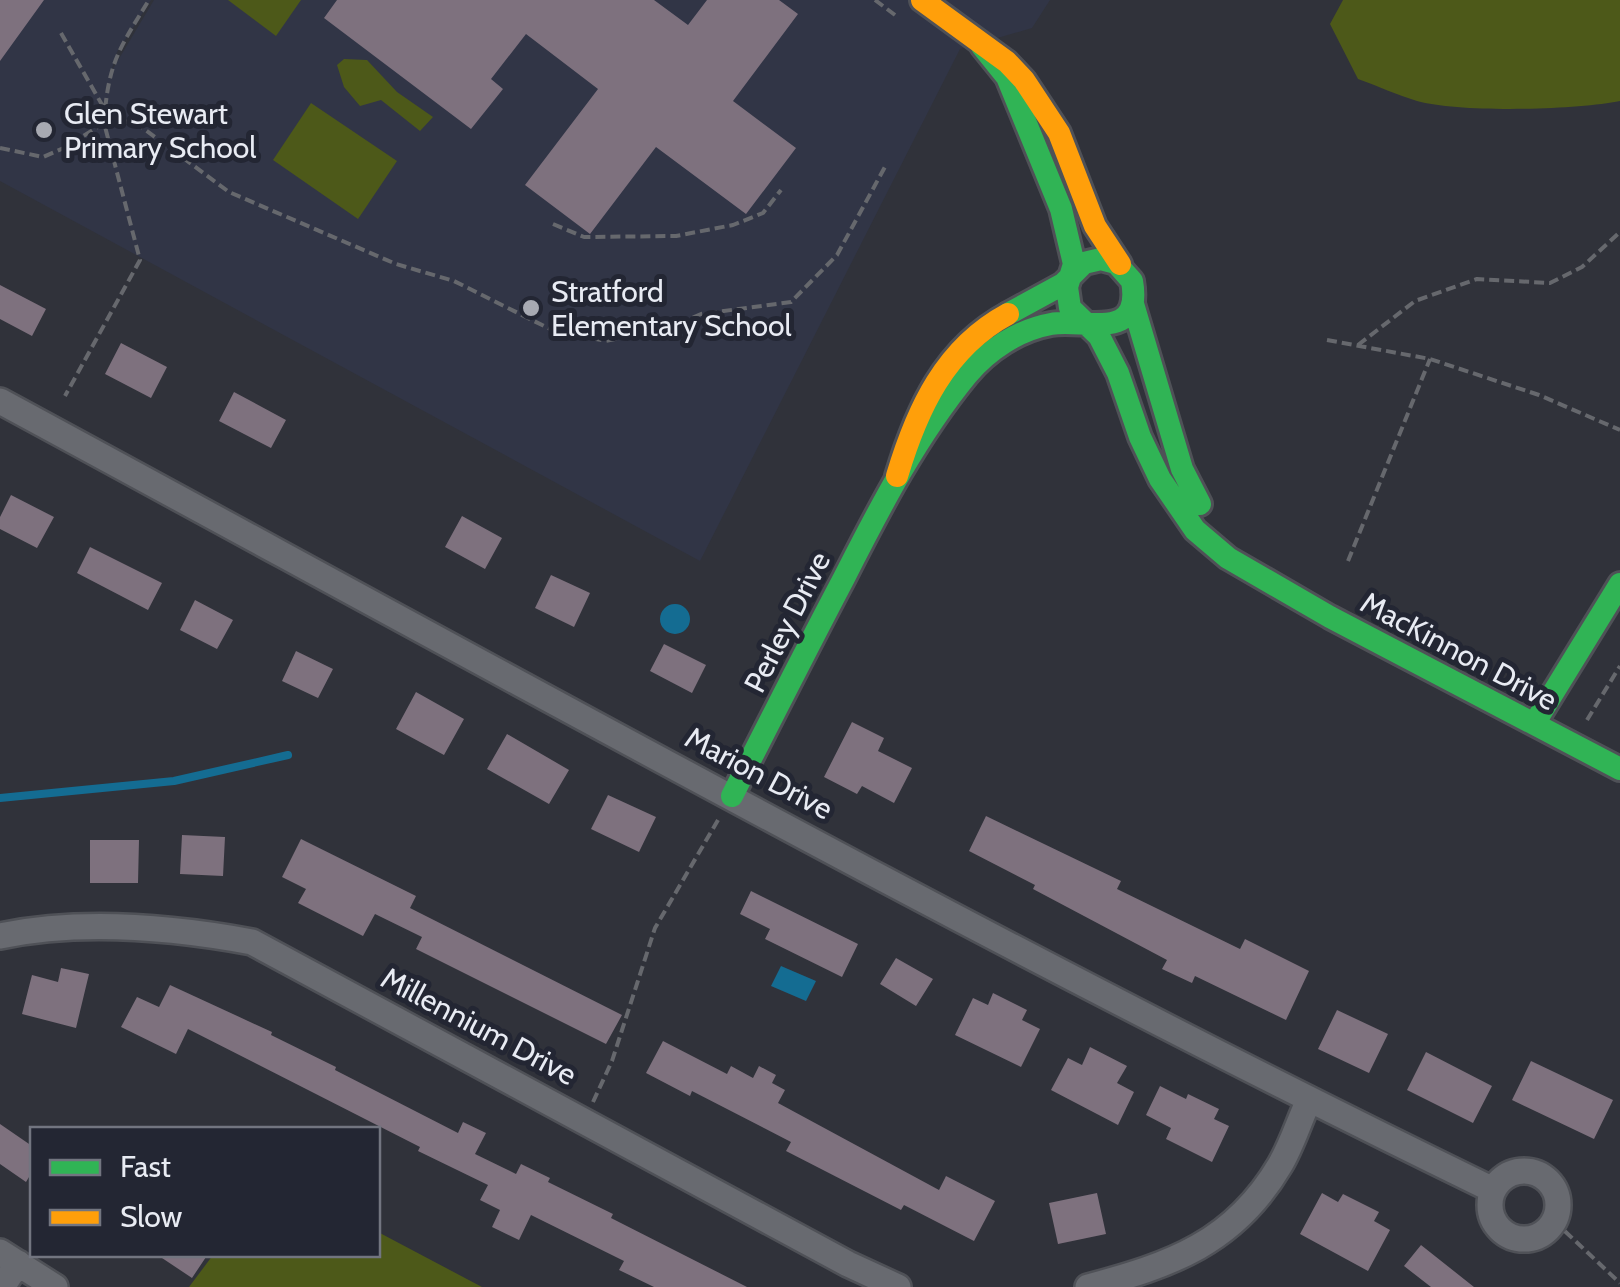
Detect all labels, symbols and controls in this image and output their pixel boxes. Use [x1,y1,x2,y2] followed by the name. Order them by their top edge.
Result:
[64,95,256,166] place label: Glen Stewart Primary School
[33,119,55,141] marker: Glen Stewart Primary School
[551,273,791,344] place label: Stratford Elementary School
[520,297,542,319] marker: Stratford Elementary School
[736,545,838,699] street label: Perley Drive
[1355,584,1563,718] street label: MacKinnon Drive
[679,719,839,827] street label: Marion Drive
[375,959,583,1093] street label: Millennium Drive
[30,1127,380,1257] legend
[120,1148,171,1185] text: Fast
[120,1198,183,1235] text: Slow

